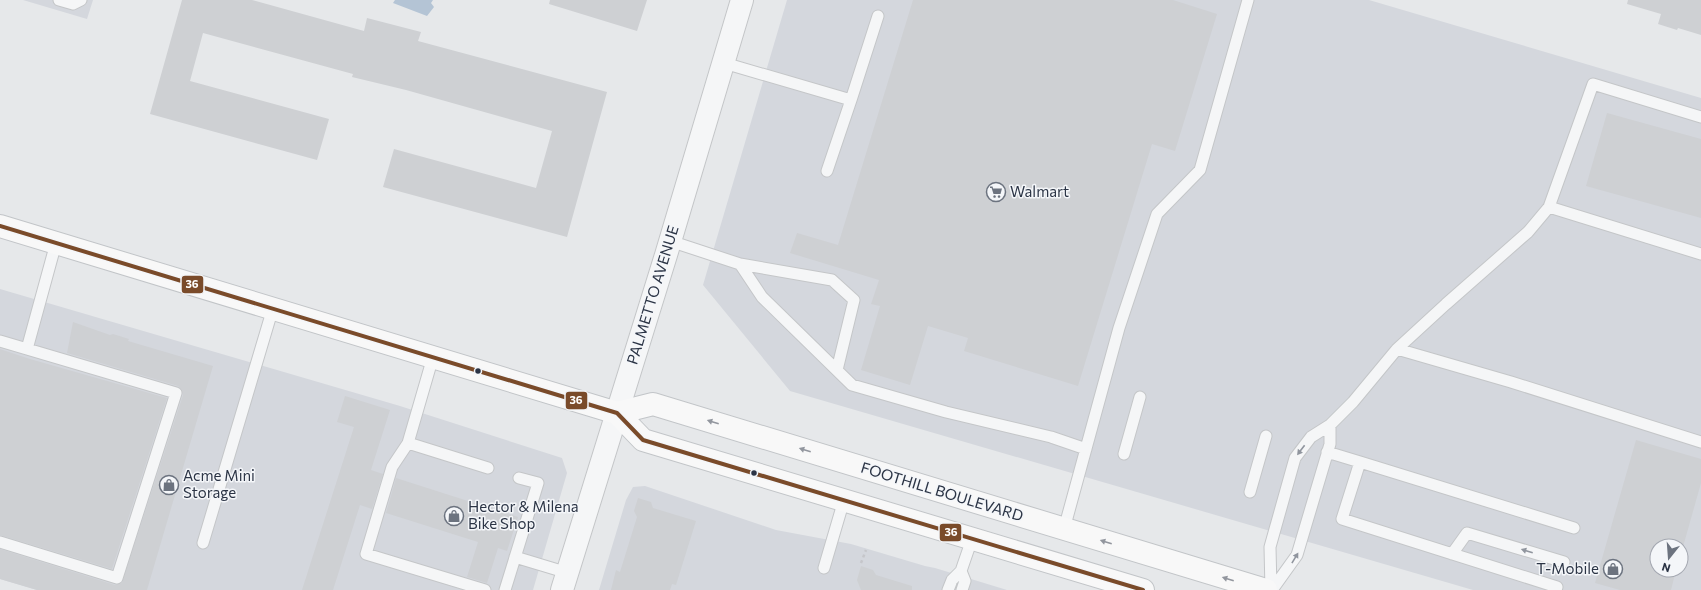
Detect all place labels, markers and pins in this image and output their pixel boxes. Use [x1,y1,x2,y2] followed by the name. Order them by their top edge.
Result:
[985,181,1007,203] supermarket icon: Walmart
[1010,182,1069,200] place label: Walmart
[473,366,483,376] unlabelled marker
[183,466,255,501] place label: Acme Mini Storage
[749,468,759,478] unlabelled marker
[158,474,180,496] shop icon: Acme Mini Storage
[468,497,579,532] place label: Hector & Milena Bike Shop
[443,505,465,527] shop icon: Hector & Milena Bike Shop
[1602,558,1624,580] shop icon: T-Mobile
[1536,559,1599,577] place label: T-Mobile

